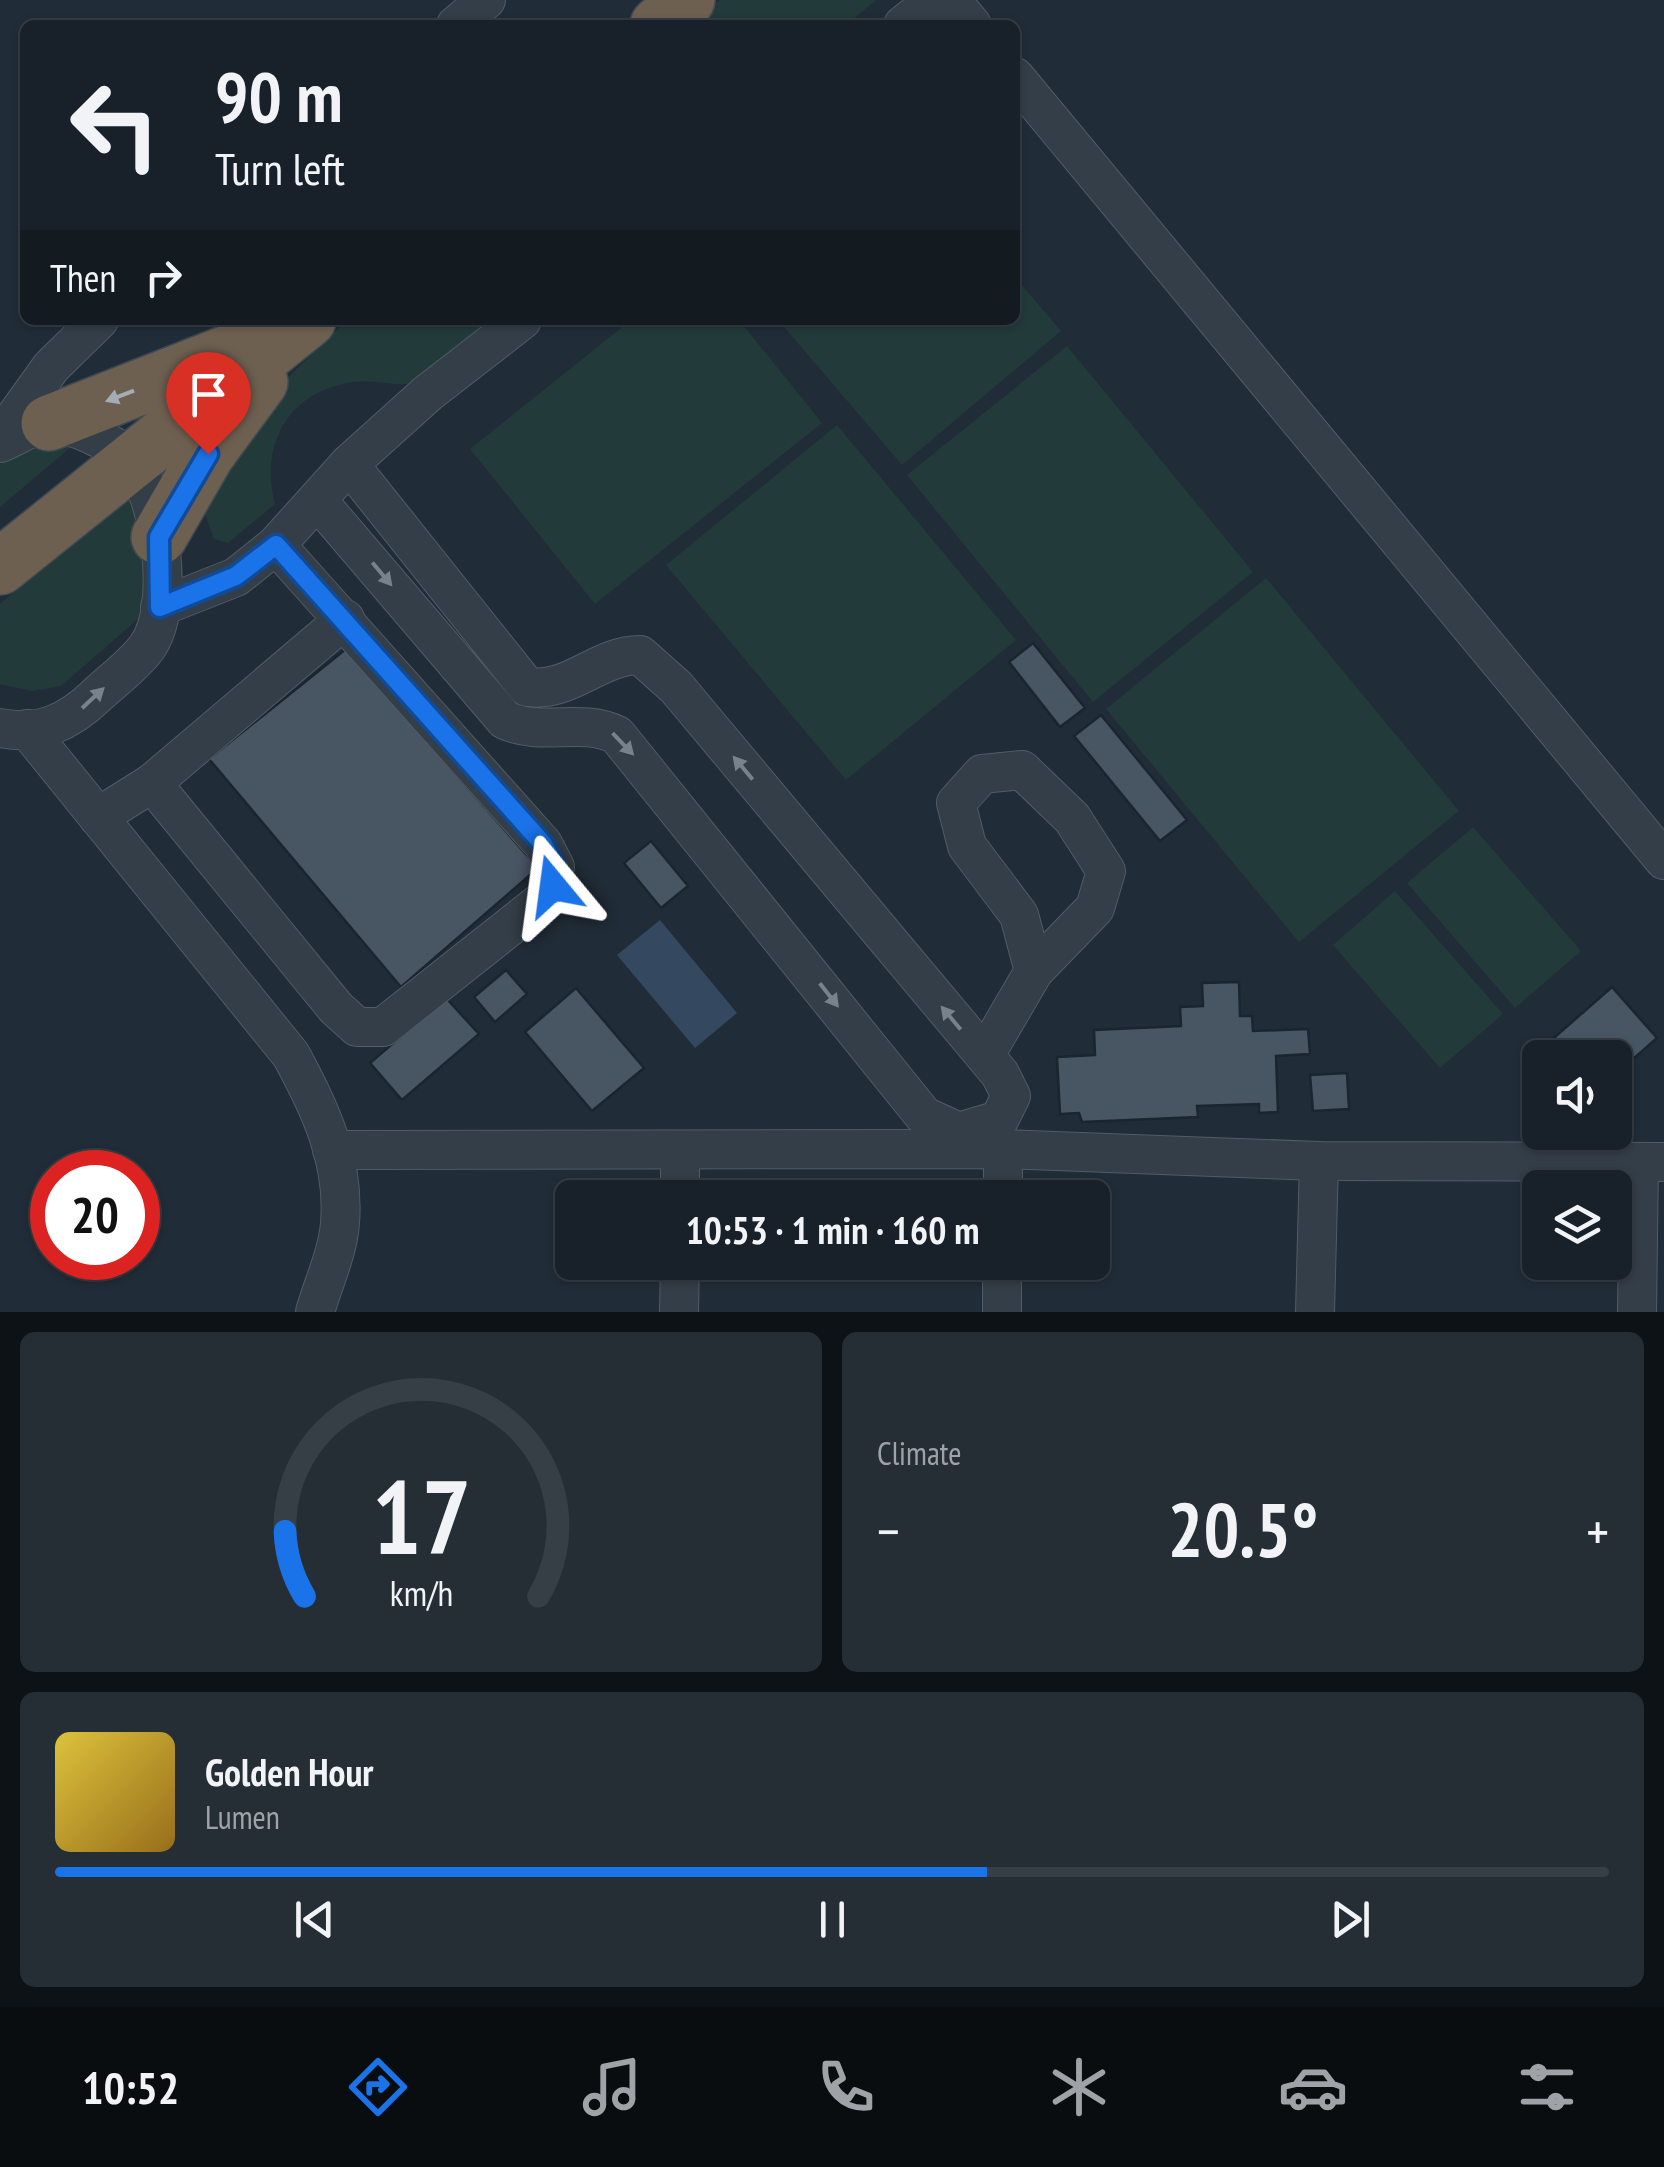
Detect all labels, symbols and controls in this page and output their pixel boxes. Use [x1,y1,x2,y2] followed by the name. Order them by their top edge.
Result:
[215,51,343,141] text: 90 m
[50,60,180,190] icon: left
[215,139,345,197] text: Turn left
[136,250,191,305] icon: right
[50,253,116,302] text: Then
[166,352,251,455] pin
[181,367,236,422] icon: arrive
[105,389,135,404] one-way arrow
[371,561,393,586] one-way arrow
[81,687,105,710] one-way arrow
[611,732,634,756] one-way arrow
[733,756,754,781] one-way arrow
[501,834,605,938] position arrow
[818,982,839,1008] one-way arrow
[941,1006,962,1031] one-way arrow
[1522,1040,1632,1280] map controls
[1522,1040,1632,1150] button: sound
[30,1150,160,1280] speed limit sign: 20
[1522,1170,1632,1280] button: layers
[686,1205,979,1254] text: 10:53 · 1 min · 160 m
[877,1432,961,1474] text: Climate
[371,1448,471,1583] text: 17
[1168,1481,1318,1578] text: 20.5°
[877,1495,900,1566] text: −
[1586,1495,1609,1566] text: +
[389,1570,453,1616] text: km/h
[205,1747,374,1796] text: Golden Hour
[205,1796,280,1838] text: Lumen
[287,1892,342,1947] icon: previous
[805,1892,860,1947] icon: pause
[1323,1892,1378,1947] icon: next
[343,2052,413,2122] icon: directions
[577,2052,647,2122] icon: music
[811,2052,881,2122] icon: phone
[1044,2052,1114,2122] icon: climate
[1278,2052,1348,2122] icon: car
[1512,2052,1582,2122] icon: filters
[82,2058,179,2116] text: 10:52

